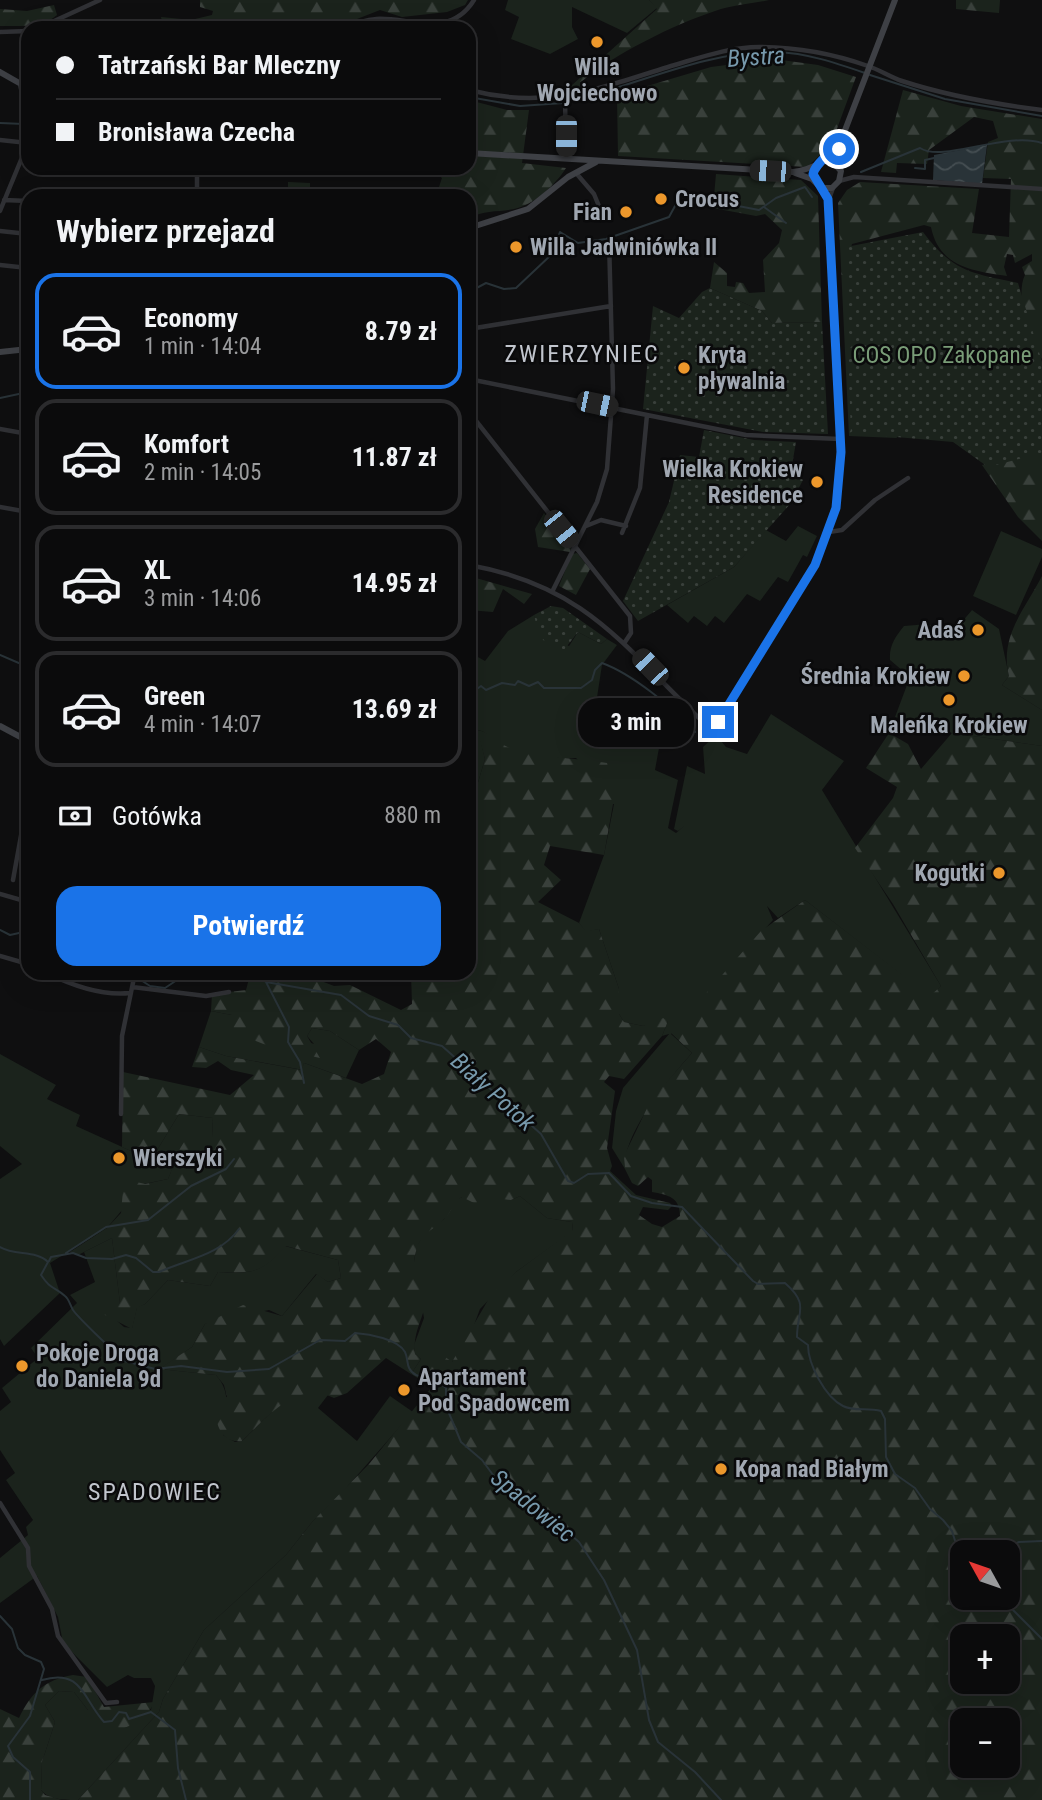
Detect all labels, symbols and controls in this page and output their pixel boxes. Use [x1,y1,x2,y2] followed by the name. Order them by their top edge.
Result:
[589,34,605,50] marker: Willa Wojciechowo
[726,41,786,73] water label: Bystra
[98,50,341,80] text: Tatrzański Bar Mleczny
[537,54,657,107] place label: Willa Wojciechowo
[556,115,577,157] car
[98,117,295,147] text: Bronisława Czecha
[823,133,855,165] route start
[749,159,792,183] car
[675,186,739,213] place label: Crocus
[653,191,669,207] marker: Crocus
[573,199,612,226] place label: Fian
[618,204,634,220] marker: Fian
[56,212,275,250] text: Wybierz przejazd
[530,234,717,261] place label: Willa Jadwiniówka II
[508,239,524,255] marker: Willa Jadwiniówka II
[60,300,123,363] icon: car
[144,303,238,333] text: Economy
[365,316,437,346] text: 8.79 zł
[144,333,261,360] text: 1 min · 14:04
[504,340,660,368] district label: ZWIERZYNIEC
[698,342,786,395] place label: Kryta pływalnia
[853,342,1031,369] park label: COS OPO Zakopane
[676,360,692,376] marker: Kryta pływalnia
[575,389,620,419] car
[60,426,123,489] icon: car
[144,429,229,459] text: Komfort
[352,442,437,472] text: 11.87 zł
[662,456,803,509] place label: Wielka Krokiew Residence
[144,459,261,486] text: 2 min · 14:05
[809,474,825,490] marker: Wielka Krokiew Residence
[540,506,583,552] car
[60,552,123,615] icon: car
[144,555,171,585] text: XL
[352,568,437,598] text: 14.95 zł
[144,585,261,612] text: 3 min · 14:06
[918,617,964,644] place label: Adaś
[970,622,986,638] marker: Adaś
[628,645,673,689] car
[801,662,950,690] place label: Średnia Krokiew
[956,668,972,684] marker: Średnia Krokiew
[60,678,123,741] icon: car
[144,681,205,711] text: Green
[941,692,957,708] marker: Maleńka Krokiew
[352,694,437,724] text: 13.69 zł
[578,698,694,746] callout: 3 min
[702,706,734,738] route end
[610,709,662,736] text: 3 min
[144,711,261,738] text: 4 min · 14:07
[870,712,1028,739] place label: Maleńka Krokiew
[56,797,94,835] icon: cash
[112,801,202,831] text: Gotówka
[384,802,441,829] text: 880 m
[914,860,985,887] place label: Kogutki
[991,865,1007,881] marker: Kogutki
[56,886,441,966] button: Potwierdź
[445,1047,541,1137] water label: Biały Potok
[133,1145,223,1172] place label: Wierszyki
[111,1150,127,1166] marker: Wierszyki
[36,1340,161,1393] place label: Pokoje Droga do Daniela 9d
[14,1358,30,1374] marker: Pokoje Droga do Daniela 9d
[418,1364,570,1417] place label: Apartament Pod Spadowcem
[396,1382,412,1398] marker: Apartament Pod Spadowcem
[735,1456,889,1483] place label: Kopa nad Białym
[713,1461,729,1477] marker: Kopa nad Białym
[485,1464,581,1549] water label: Spadowiec
[88,1478,222,1506] district label: SPADOWIEC
[950,1540,1020,1610] north arrow
[950,1540,1020,1778] map controls
[950,1624,1020,1694] button: +
[950,1708,1020,1778] button: −

